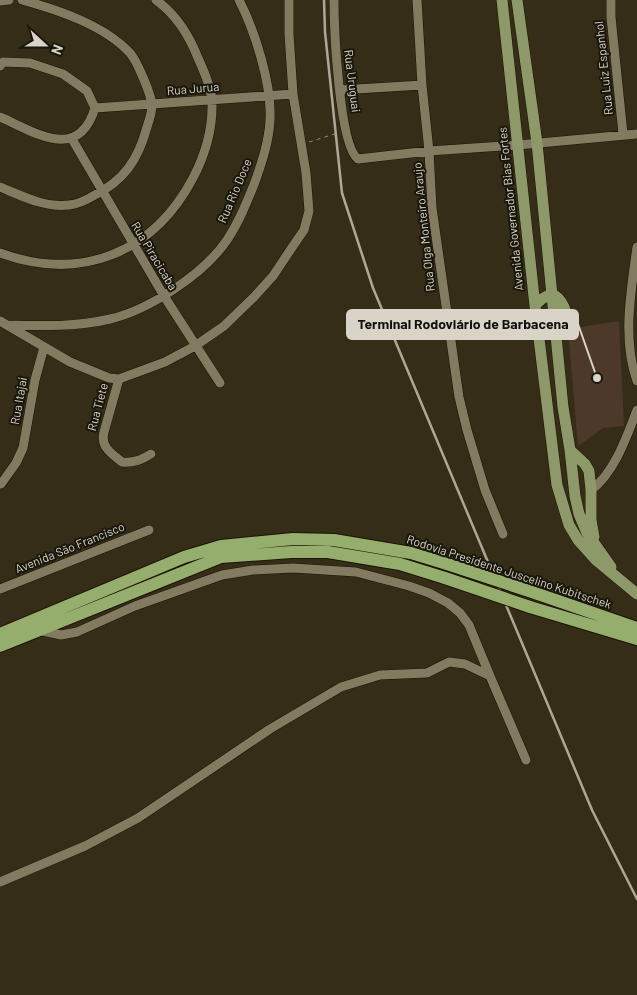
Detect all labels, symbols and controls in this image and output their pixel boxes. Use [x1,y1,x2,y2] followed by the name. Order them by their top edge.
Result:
[20,20,70,70] north arrow
[591,20,615,116] street label: Rua Luiz Espanhol
[48,42,67,57] text: N
[342,49,364,113] street label: Rua Uruguai
[166,79,220,97] street label: Rua Jurua
[494,126,526,292] street label: Avenida Governador Bias Fortes
[214,156,254,225] street label: Rua Rio Doce
[409,162,437,292] street label: Rua Olga Monteiro Araujo
[129,219,181,292] street label: Rua Piracicaba
[347,310,578,339] callout: Terminal Rodoviário de Barbacena
[357,315,569,332] text: Terminal Rodoviário de Barbacena
[7,376,29,426] street label: Rua Itajai
[84,381,110,432] street label: Rua Tiete
[13,519,126,575] street label: Avenida São Francisco
[405,531,613,611] street label: Rodovia Presidente Juscelino Kubitschek

